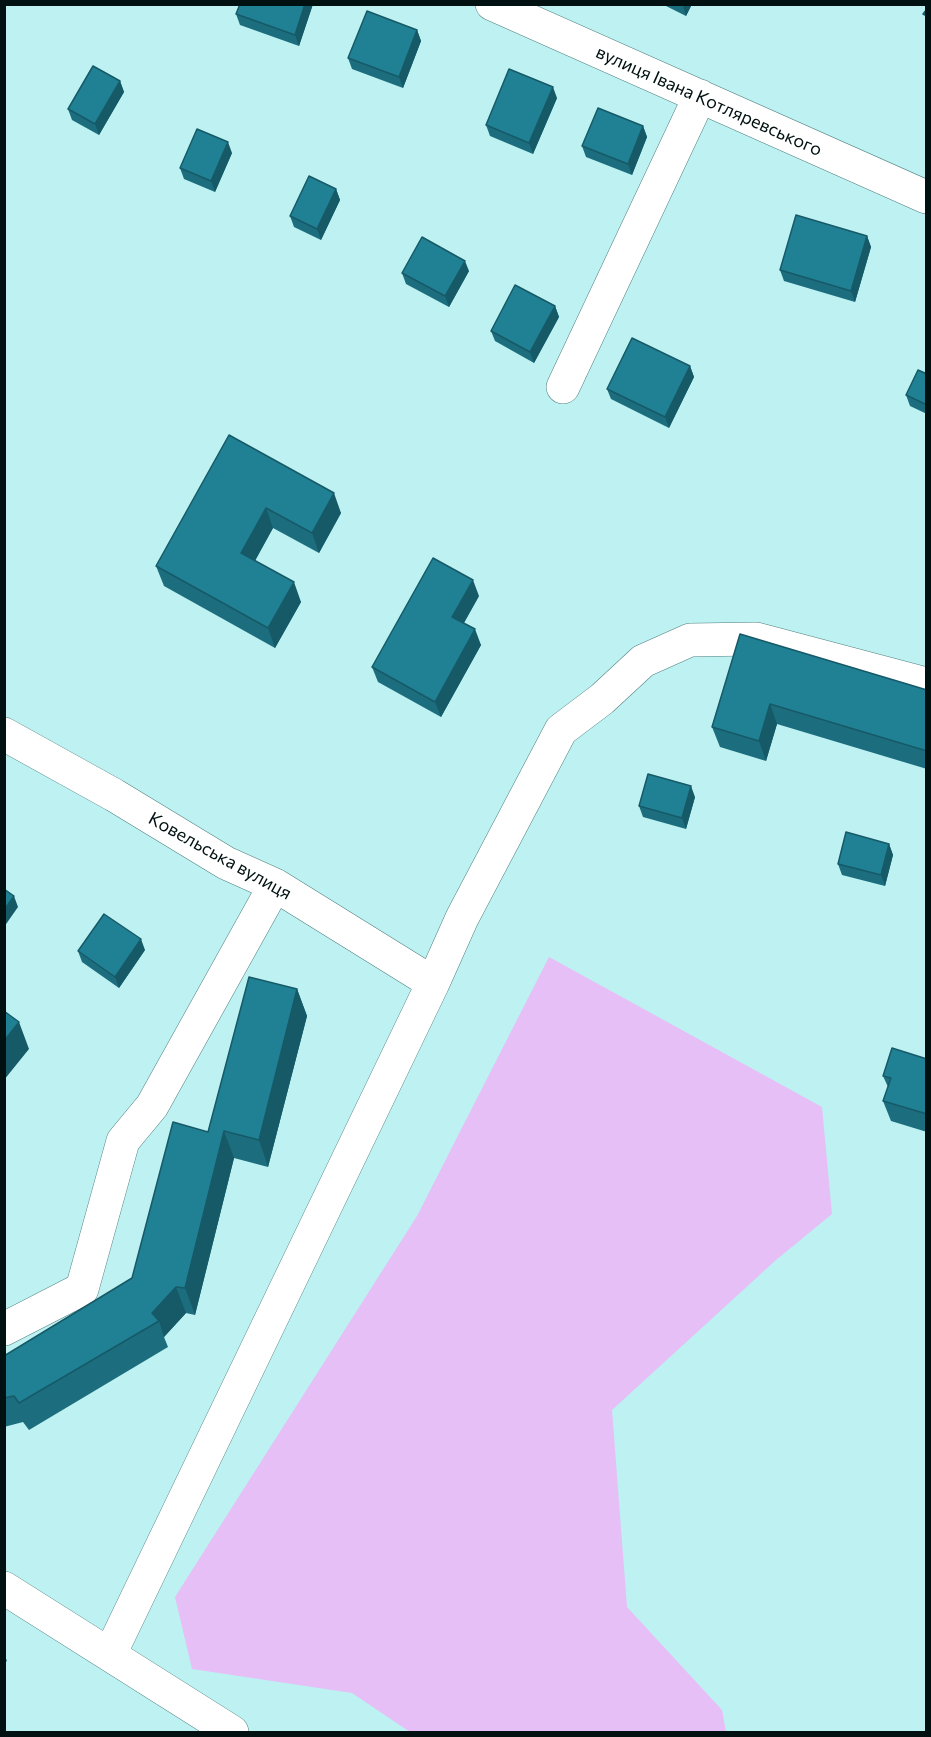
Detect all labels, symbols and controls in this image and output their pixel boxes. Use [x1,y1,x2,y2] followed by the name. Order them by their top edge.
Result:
[592,41,826,161] street label: вулиця Івана Котляревського
[145,808,295,904] street label: Ковельська вулиця

